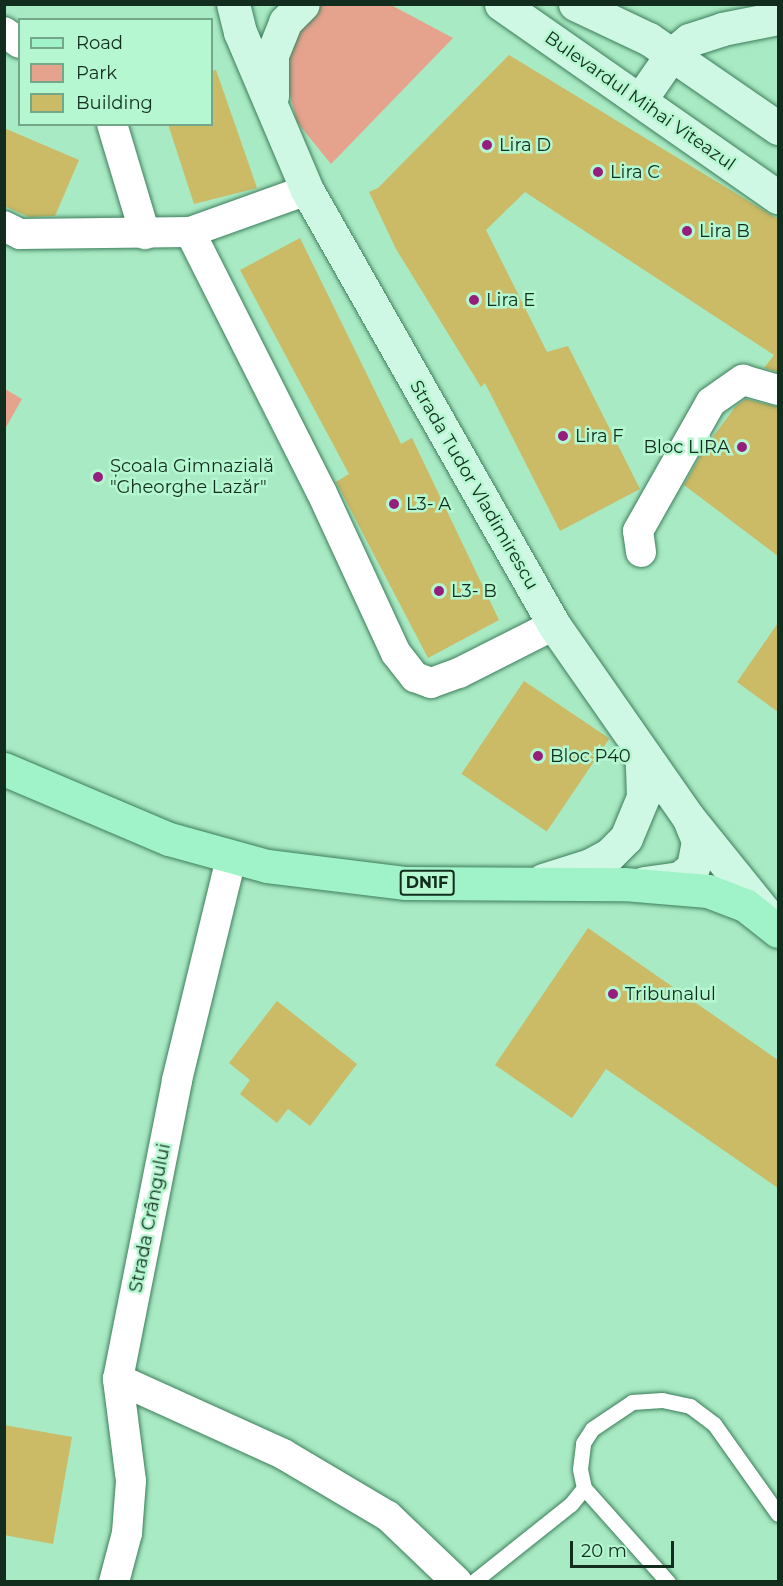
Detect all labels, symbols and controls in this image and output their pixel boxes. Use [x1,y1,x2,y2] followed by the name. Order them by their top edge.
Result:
[18,18,213,126] legend
[541,27,739,175] street label: Bulevardul Mihai Viteazul
[76,32,123,54] text: Road
[76,62,117,84] text: Park
[76,92,153,114] text: Building
[499,134,551,156] place label: Lira D
[480,138,494,152] marker: Lira D
[610,161,660,183] place label: Lira C
[591,165,605,179] marker: Lira C
[699,220,750,242] place label: Lira B
[680,224,694,238] marker: Lira B
[486,289,535,311] place label: Lira E
[467,293,481,307] marker: Lira E
[405,376,543,594] street label: Strada Tudor Vladimirescu
[575,425,624,447] place label: Lira F
[556,429,570,443] marker: Lira F
[643,436,730,458] place label: Bloc LIRA
[735,440,749,454] marker: Bloc LIRA
[110,456,274,498] place label: Școala Gimnazială "Gheorghe Lazăr"
[91,470,105,484] marker: Școala Gimnazială "Gheorghe Lazăr"
[406,493,451,515] place label: L3- A
[387,497,401,511] marker: L3- A
[451,580,497,602] place label: L3- B
[432,584,446,598] marker: L3- B
[550,745,631,767] place label: Bloc P40
[531,749,545,763] marker: Bloc P40
[398,870,456,896] road number: DN1F
[625,983,716,1005] place label: Tribunalul
[606,987,620,1001] marker: Tribunalul
[125,1142,175,1294] street label: Strada Crângului
[573,1529,676,1567] scale bar
[581,1540,627,1562] text: 20 m

